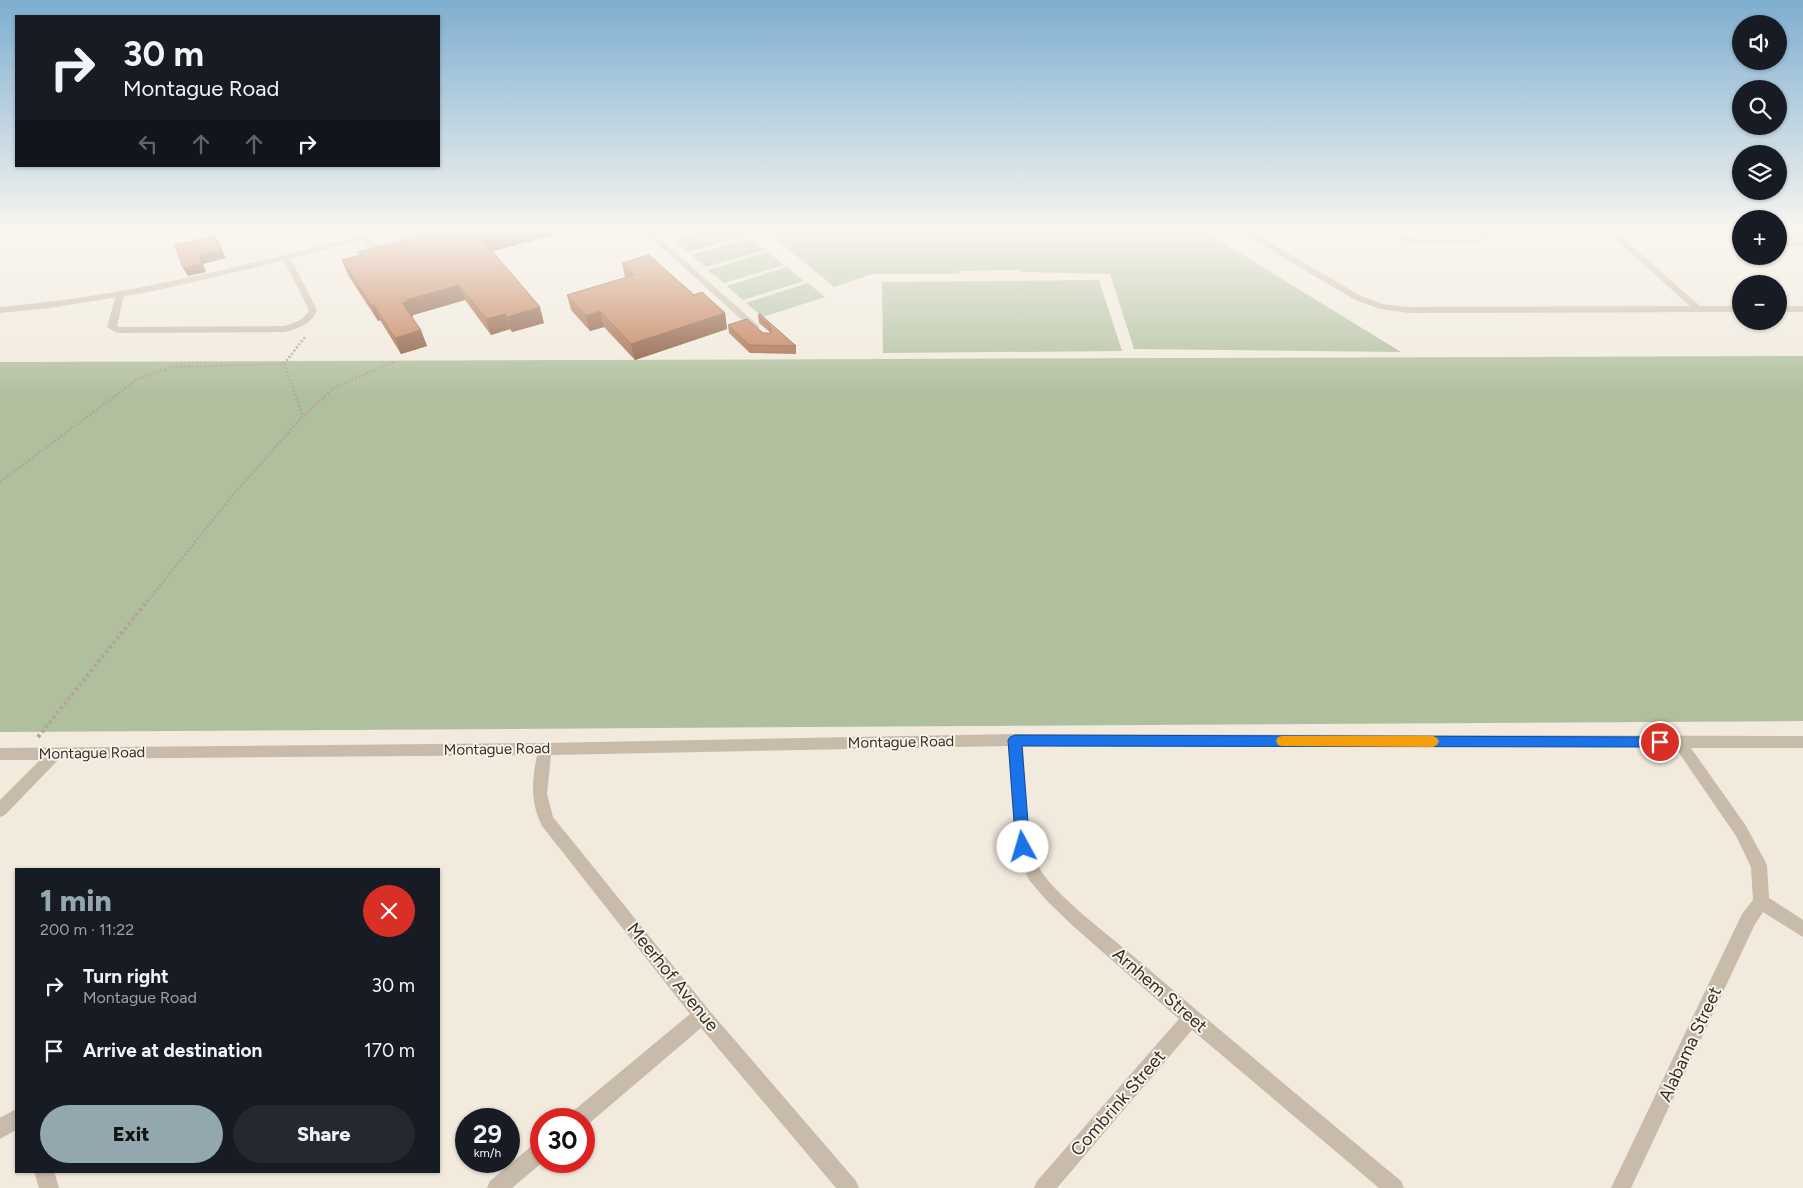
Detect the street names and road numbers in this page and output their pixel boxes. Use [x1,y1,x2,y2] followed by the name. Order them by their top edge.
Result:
[848,732,954,752] street label: Montague Road
[444,739,550,759] street label: Montague Road
[39,743,145,763] street label: Montague Road
[622,918,724,1036] street label: Meerhof Avenue
[1108,943,1212,1037] street label: Arnhem Street
[1654,983,1726,1105] street label: Alabama Street
[1066,1045,1170,1160] street label: Combrink Street

